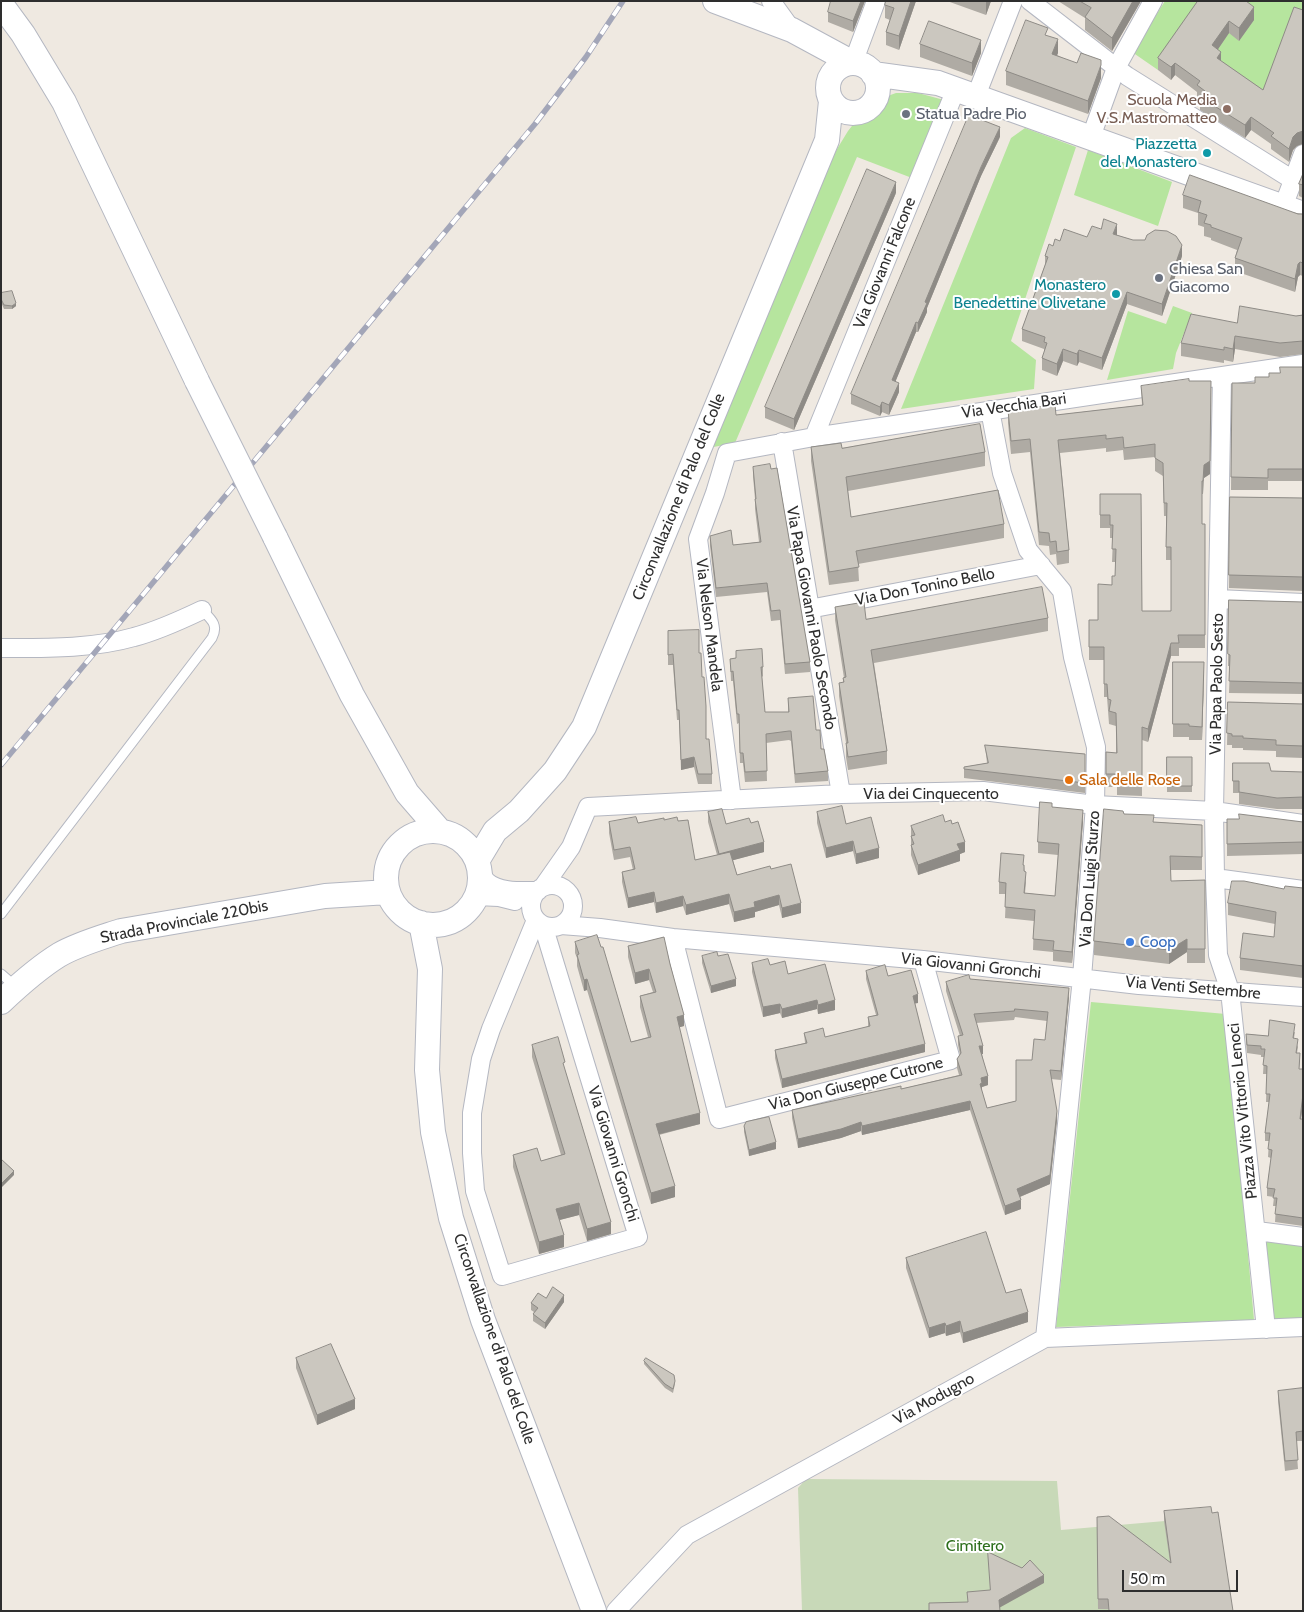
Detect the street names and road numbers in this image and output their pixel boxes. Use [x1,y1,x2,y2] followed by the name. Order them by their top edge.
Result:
[850,194,920,332] street label: Via Giovanni Falcone
[960,389,1068,423] street label: Via Vecchia Bari
[629,391,729,603] street label: Circonvallazione di Palo del Colle
[782,505,840,731] street label: Via Papa Giovanni Paolo Secondo
[691,557,727,693] street label: Via Nelson Mandela
[854,564,996,610] street label: Via Don Tonino Bello
[1206,613,1228,755] street label: Via Papa Paolo Sesto
[863,784,999,804] street label: Via dei Cinquecento
[1076,810,1104,948] street label: Via Don Luigi Sturzo
[98,896,270,948] street label: Strada Provinciale 220bis
[900,949,1042,983] street label: Via Giovanni Gronchi
[1125,973,1261,1003] street label: Via Venti Settembre
[1224,1022,1262,1200] street label: Piazza Vito Vittorio Lenoci
[767,1053,945,1115] street label: Via Don Giuseppe Cutrone
[583,1084,643,1224] street label: Via Giovanni Gronchi
[449,1231,539,1447] street label: Circonvallazione di Palo del Colle
[890,1369,978,1429] street label: Via Modugno

